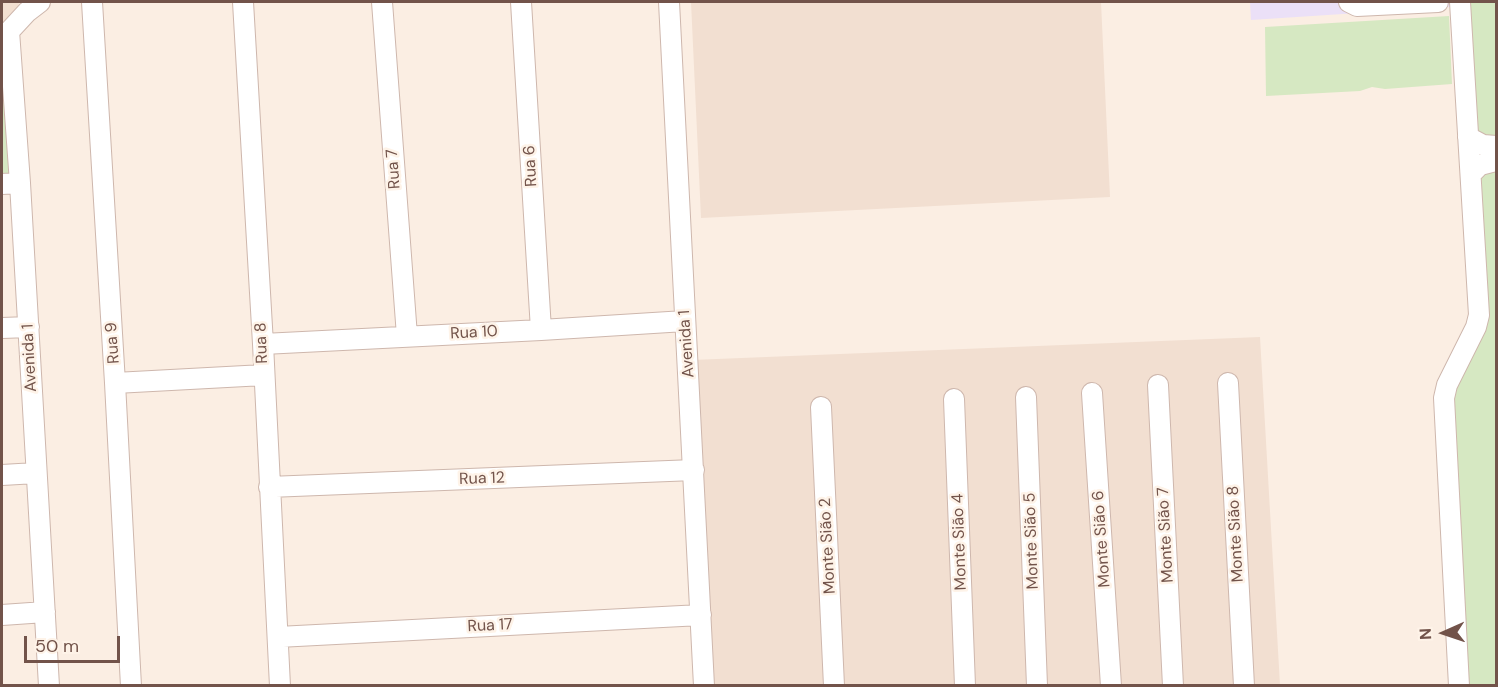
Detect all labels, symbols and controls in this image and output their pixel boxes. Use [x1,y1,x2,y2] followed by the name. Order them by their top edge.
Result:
[520,145,542,187] street label: Rua 6
[383,148,405,190] street label: Rua 7
[675,309,699,379] street label: Avenida 1
[102,322,124,364] street label: Rua 9
[252,322,272,364] street label: Rua 8
[450,322,498,344] street label: Rua 10
[19,324,41,392] street label: Avenida 1
[459,469,505,489] street label: Rua 12
[1224,485,1248,583] street label: Monte Sião 8
[1154,487,1178,583] street label: Monte Sião 7
[1089,490,1115,588] street label: Monte Sião 6
[1021,492,1043,590] street label: Monte Sião 5
[949,493,971,591] street label: Monte Sião 4
[816,497,840,595] street label: Monte Sião 2
[1414,603,1474,663] north arrow
[467,615,513,637] street label: Rua 17
[27,624,123,662] scale bar
[1415,628,1436,640] text: N
[35,634,79,658] text: 50 m

